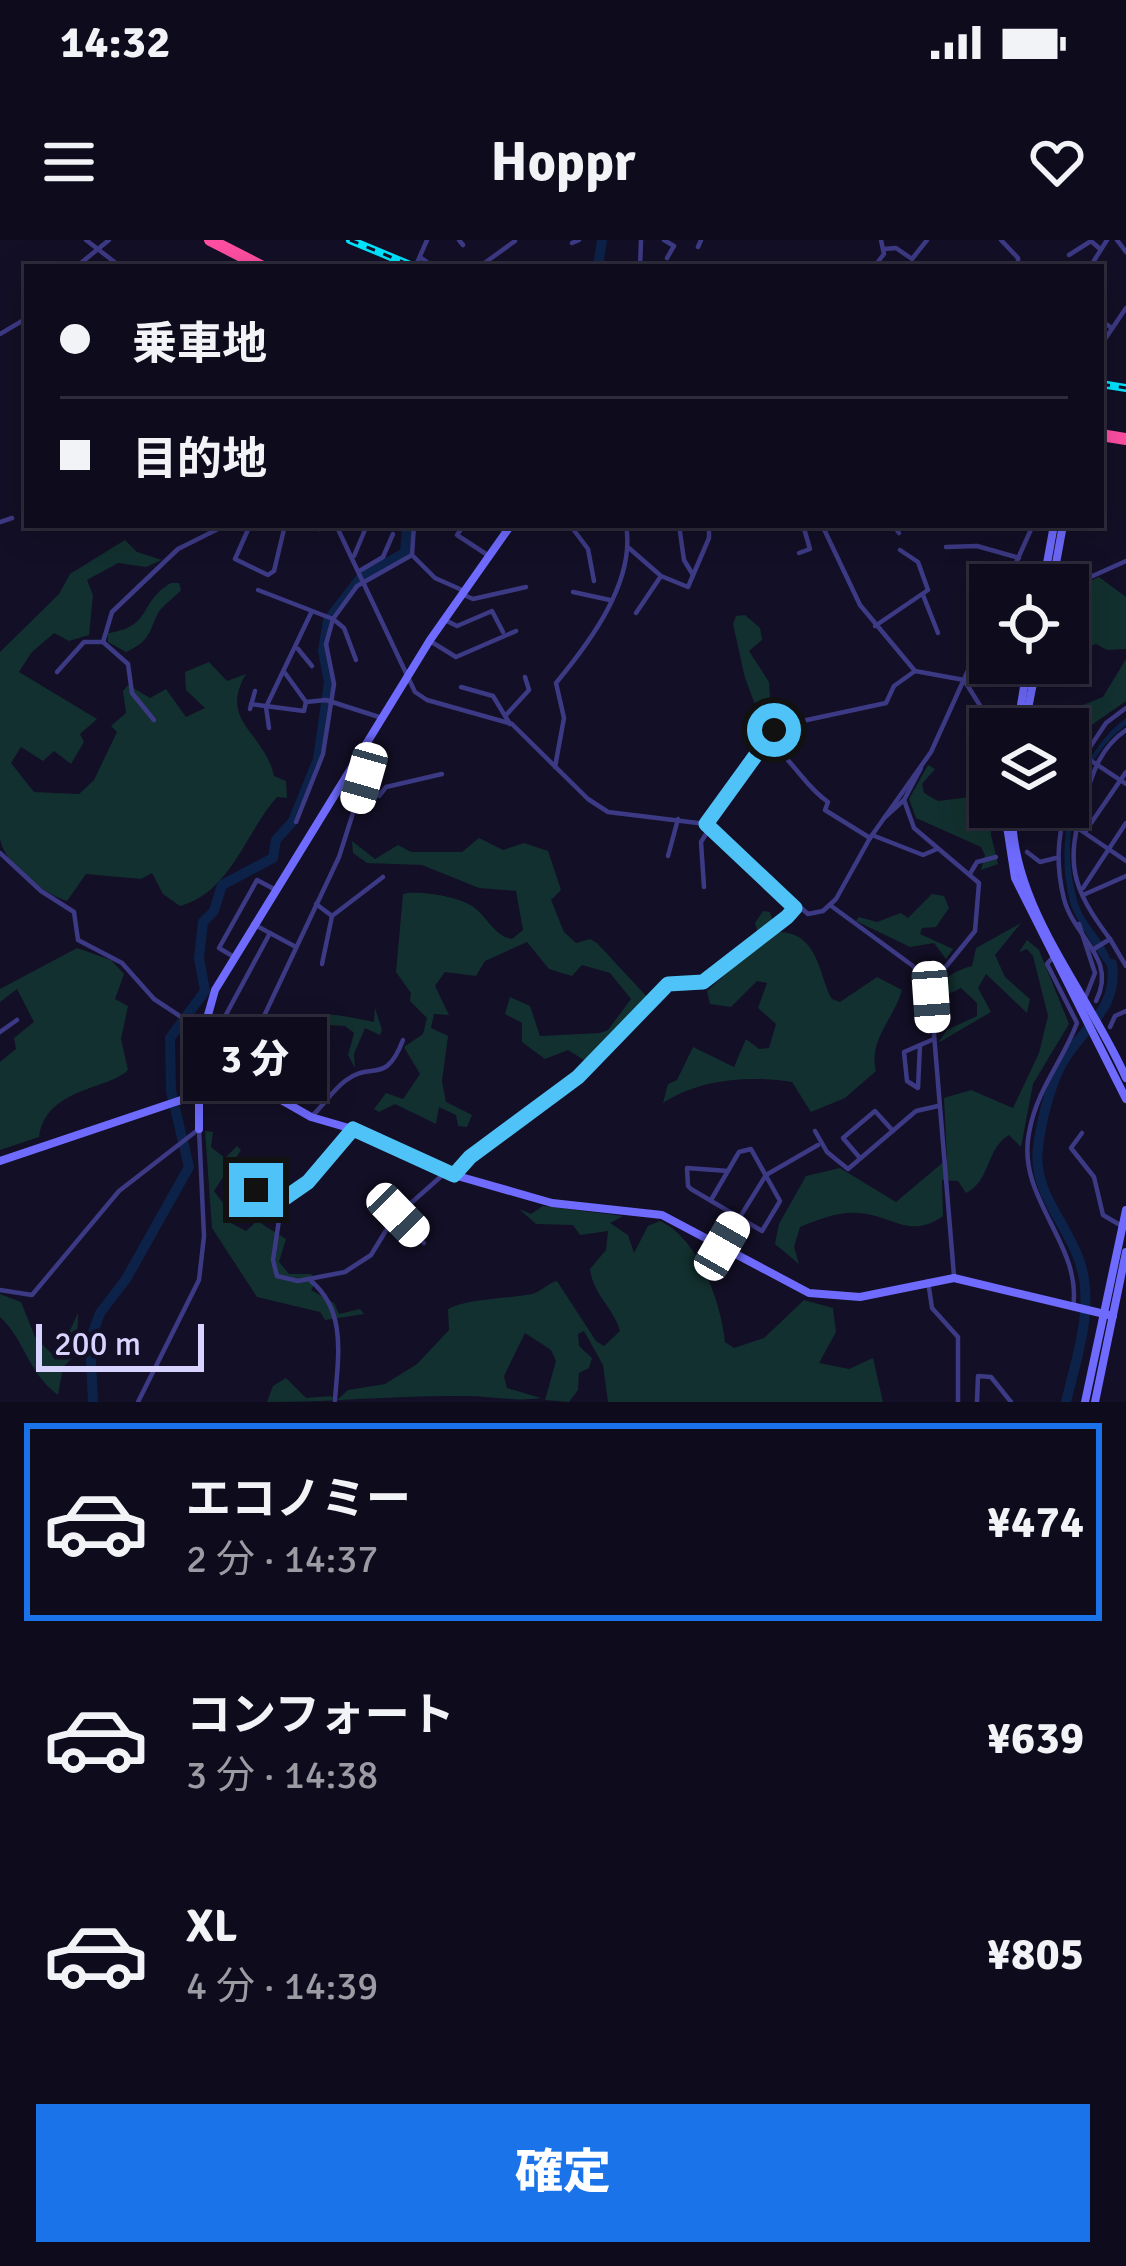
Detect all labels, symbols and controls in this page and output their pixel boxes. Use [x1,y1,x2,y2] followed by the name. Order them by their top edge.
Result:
[60,15,170,70] text: 14:32
[36,129,102,195] icon: menu
[491,129,635,196] text: Hoppr
[1024,129,1090,195] icon: heart
[132,317,267,372] text: 乗車地
[132,432,267,487] text: 目的地
[969,564,1089,828] map controls
[969,564,1089,684] button: locate
[747,703,801,757] route start
[969,708,1089,828] button: layers
[337,738,391,818] car
[911,960,951,1034] car
[184,1016,328,1100] callout: 3 分
[221,1035,289,1083] text: 3 分
[229,1163,283,1217] route end
[360,1177,436,1253] car
[688,1206,756,1286] car
[36,1318,204,1371] scale bar
[54,1324,141,1365] text: 200 m
[42,1468,150,1576] icon: car
[186,1472,411,1527] text: エコノミー
[987,1495,1084,1550] text: ¥474
[186,1535,378,1583] text: 2 分 · 14:37
[42,1684,150,1792] icon: car
[186,1688,455,1743] text: コンフォート
[987,1711,1084,1766] text: ¥639
[186,1751,378,1799] text: 3 分 · 14:38
[186,1899,237,1954] text: XL
[42,1900,150,2008] icon: car
[987,1927,1084,1982] text: ¥805
[186,1962,378,2010] text: 4 分 · 14:39
[36,2104,1090,2242] button: 確定

